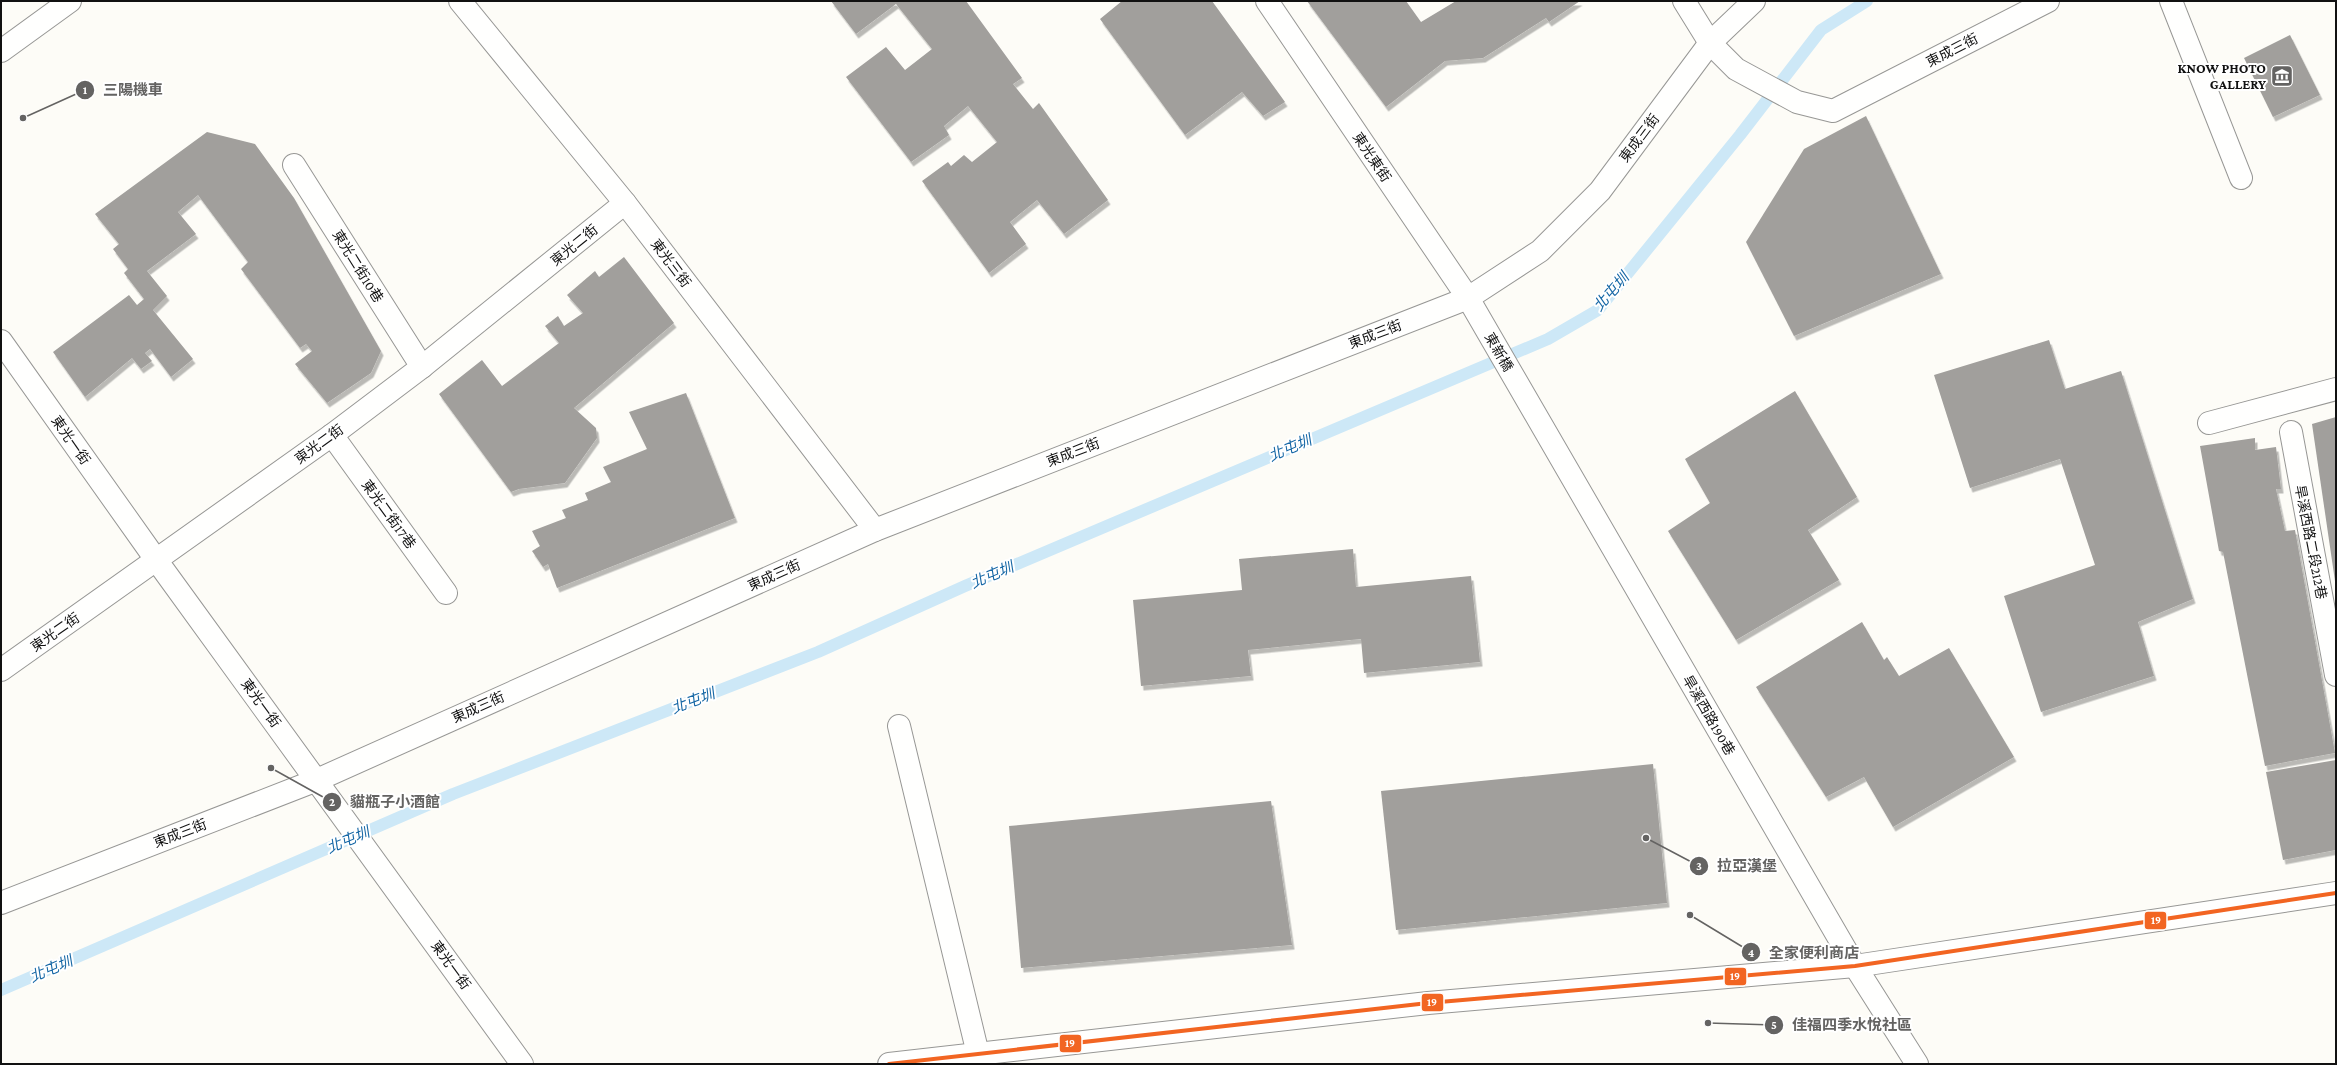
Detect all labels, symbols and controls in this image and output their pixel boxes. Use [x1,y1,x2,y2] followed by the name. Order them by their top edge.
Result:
[1923,30,1981,70] street label: 東成三街
[2178,60,2266,92] place label: KNOW PHOTO GALLERY
[2269,63,2295,89] museum icon: KNOW PHOTO GALLERY
[75,77,171,104] callout: 三陽機車
[103,82,163,98] text: 三陽機車
[83,83,88,97] text: 1
[1616,111,1662,165] street label: 東成三街
[1350,129,1394,185] street label: 東光東街
[547,221,601,269] street label: 東光二街
[329,227,387,305] street label: 東光二街10巷
[648,236,694,290] street label: 東光三街
[1590,268,1633,314] water label: 北屯圳
[1346,316,1404,352] street label: 東成三街
[1482,330,1516,374] street label: 東新橋
[48,412,94,468] street label: 東光一街
[292,421,346,467] street label: 東光二街
[1266,431,1316,464] water label: 北屯圳
[1044,434,1102,470] street label: 東成三街
[359,476,419,552] street label: 東光二街17巷
[2292,484,2330,600] street label: 旱溪西路二段212巷
[745,556,803,594] street label: 東成三街
[968,558,1018,591] water label: 北屯圳
[27,609,83,655] street label: 東光二街
[1680,672,1738,758] street label: 旱溪西路190巷
[238,676,284,730] street label: 東光一街
[669,685,719,717] water label: 北屯圳
[449,688,507,726] street label: 東成三街
[322,788,448,815] callout: 貓瓶子小酒館
[350,794,440,810] text: 貓瓶子小酒館
[329,795,335,809] text: 2
[151,815,209,851] street label: 東成三街
[324,823,374,856] water label: 北屯圳
[1689,852,1785,879] callout: 拉亞漢堡
[1717,857,1777,874] text: 拉亞漢堡
[1696,859,1702,873] text: 3
[2144,911,2167,930] line badge: 19
[2151,914,2161,926] text: 19
[428,938,474,992] street label: 東光一街
[1741,939,1867,966] callout: 全家便利商店
[1769,944,1859,961] text: 全家便利商店
[1748,946,1755,960] text: 4
[27,952,77,985] water label: 北屯圳
[1724,967,1747,986] line badge: 19
[1730,970,1740,982] text: 19
[1421,993,1444,1012] line badge: 19
[1427,996,1437,1008] text: 19
[1764,1012,1920,1039] callout: 佳福四季水悅社區
[1792,1016,1912,1033] text: 佳福四季水悅社區
[1771,1018,1777,1032] text: 5
[1059,1034,1082,1053] line badge: 19
[1065,1037,1075,1049] text: 19

